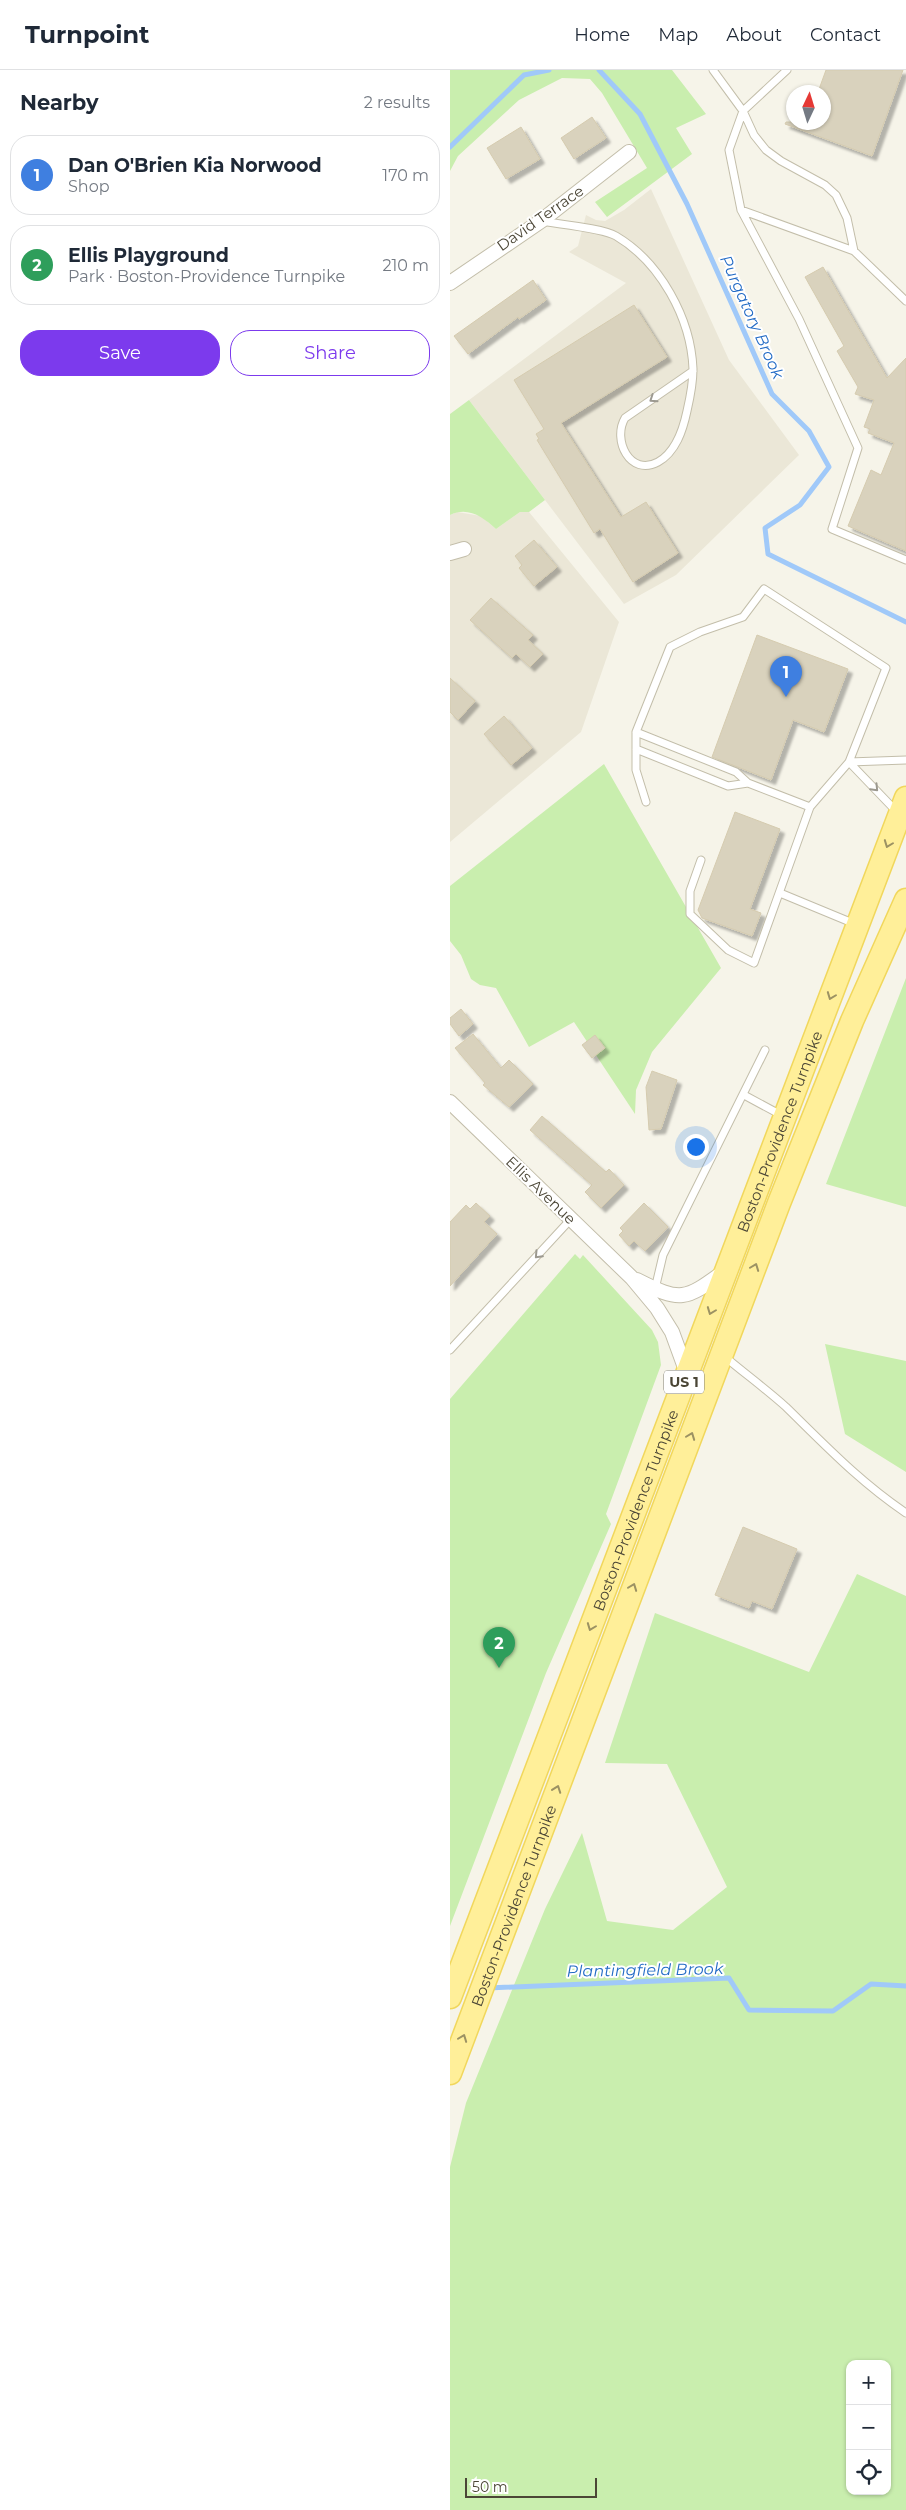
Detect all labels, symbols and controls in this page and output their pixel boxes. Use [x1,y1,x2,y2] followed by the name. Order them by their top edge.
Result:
[25,20,149,49] text: Turnpoint
[574,24,630,46] text: Home
[658,24,698,46] text: Map
[726,24,782,46] text: About
[810,24,881,46] text: Contact
[786,85,831,130] north arrow
[20,90,99,115] text: Nearby
[364,93,430,112] text: 2 results
[68,154,322,177] text: Dan O'Brien Kia Norwood
[34,166,40,185] text: 1
[382,166,429,185] text: 170 m
[68,177,110,196] text: Shop
[493,181,587,255] street label: David Terrace
[68,244,229,267] text: Ellis Playground
[716,252,788,383] water label: Purgatory Brook
[32,256,42,275] text: 2
[382,256,429,275] text: 210 m
[68,267,345,286] text: Park · Boston-Providence Turnpike
[20,330,220,376] button: Save
[230,330,430,376] button: Share
[649,393,659,402] one-way arrow
[770,656,802,697] pin: 1
[869,783,878,792] one-way arrow
[884,839,895,848] one-way arrow
[827,991,837,999] one-way arrow
[732,1028,826,1235] street label: Boston-Providence Turnpike
[683,1134,709,1160] your location
[502,1152,580,1228] street label: Ellis Avenue
[535,1249,544,1258] one-way arrow
[749,1264,759,1272] one-way arrow
[707,1306,718,1315] one-way arrow
[664,1370,704,1394] road number: US 1
[588,1407,682,1613] street label: Boston-Providence Turnpike
[685,1432,695,1441] one-way arrow
[627,1584,637,1592] one-way arrow
[587,1622,597,1630] one-way arrow
[483,1627,515,1668] pin: 2
[551,1785,561,1793] one-way arrow
[467,1802,560,2009] street label: Boston-Providence Turnpike
[567,1959,725,1981] water label: Plantingfield Brook
[457,2035,467,2043] one-way arrow
[846,2360,891,2495] map controls
[846,2360,891,2405] button: +
[846,2405,891,2450] button: −
[846,2450,891,2495] button: locate
[465,2475,598,2498] scale bar
[472,2478,508,2496] text: 50 m

